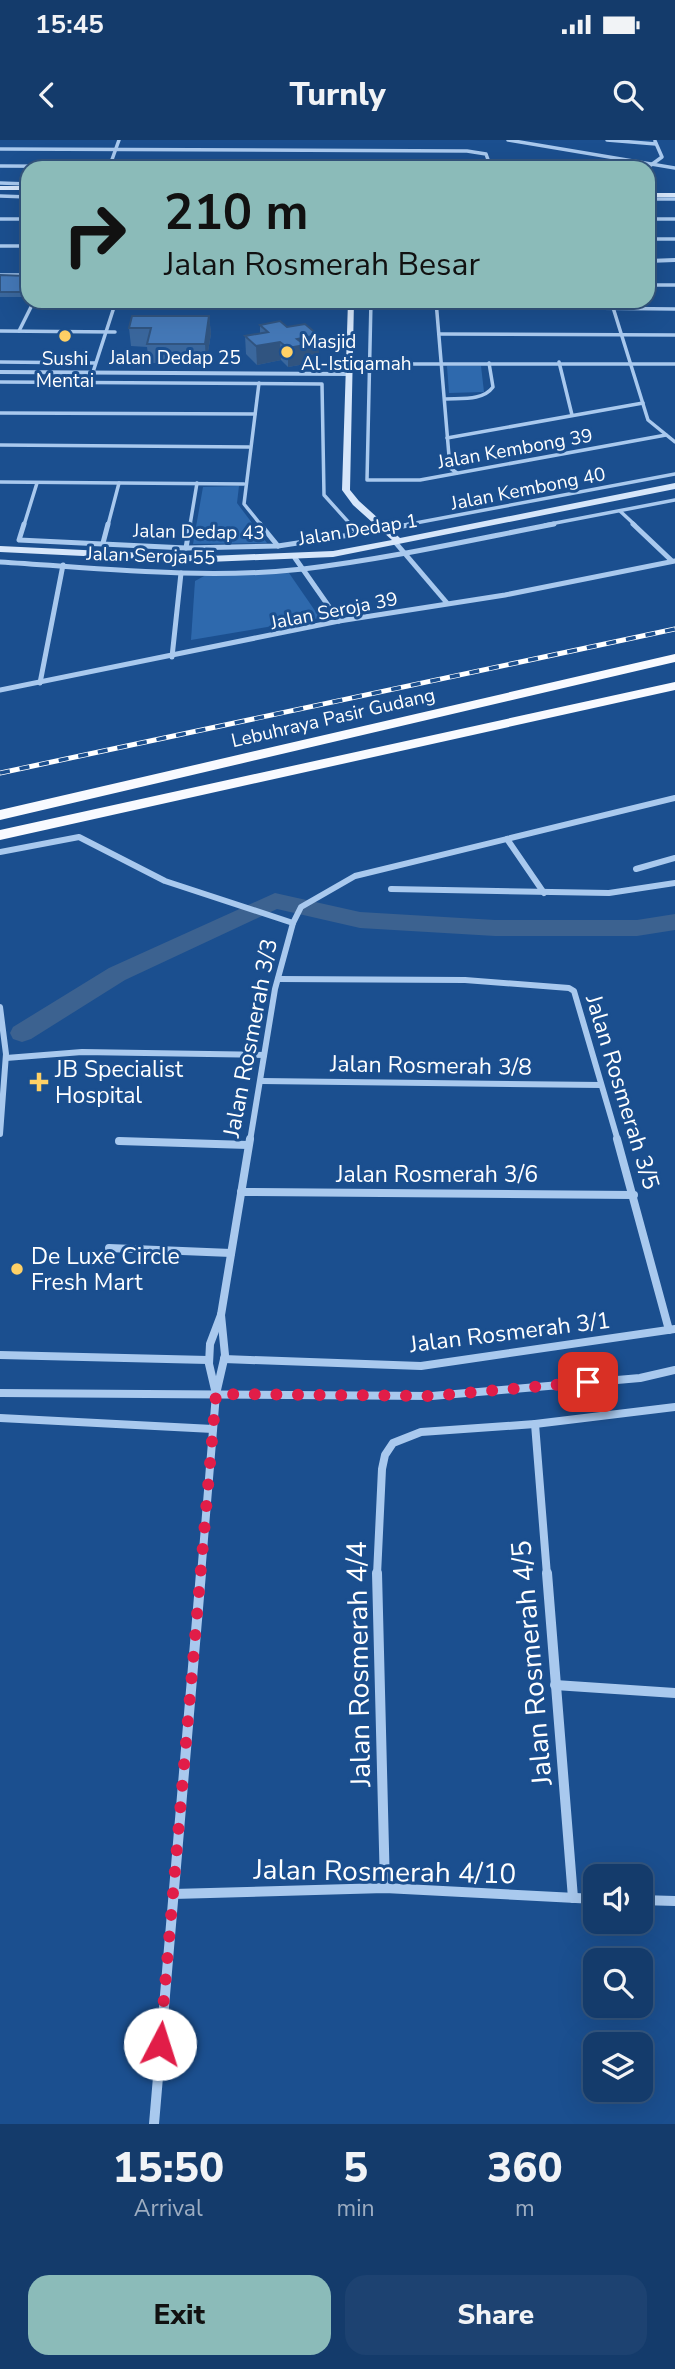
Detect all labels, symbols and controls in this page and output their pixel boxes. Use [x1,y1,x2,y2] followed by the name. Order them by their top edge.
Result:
[35,7,104,42] text: 15:45
[289,73,386,116] text: Turnly
[28,76,66,114] icon: back
[609,76,647,114] icon: search
[164,179,308,246] text: 210 m
[49,189,140,280] icon: right
[164,243,480,286] text: Jalan Rosmerah Besar
[57,328,73,344] marker: Sushi Mentai
[301,329,412,377] place label: Masjid Al-Istiqamah
[279,344,295,360] marker: Masjid Al-Istiqamah
[108,345,241,371] street label: Jalan Dedap 25
[36,346,94,394] place label: Sushi Mentai
[435,423,595,476] street label: Jalan Kembong 39
[448,461,608,517] street label: Jalan Kembong 40
[296,508,420,552] street label: Jalan Dedap 1
[132,518,265,546] street label: Jalan Dedap 43
[85,541,216,571] street label: Jalan Seroja 55
[267,586,400,636] street label: Jalan Seroja 39
[229,682,438,754] street label: Lebuhraya Pasir Gudang
[216,936,285,1141] street label: Jalan Rosmerah 3/3
[578,990,667,1193] street label: Jalan Rosmerah 3/5
[329,1048,532,1083] street label: Jalan Rosmerah 3/8
[54,1054,184,1111] place label: JB Specialist Hospital
[29,1072,49,1092] marker: JB Specialist Hospital
[335,1159,538,1190] street label: Jalan Rosmerah 3/6
[31,1241,180,1298] place label: De Luxe Circle Fresh Mart
[9,1261,25,1277] marker: De Luxe Circle Fresh Mart
[407,1305,612,1360] street label: Jalan Rosmerah 3/1
[558,1352,618,1412] pin
[569,1363,607,1401] icon: arrive
[502,1539,562,1788] street label: Jalan Rosmerah 4/5
[338,1541,380,1788] street label: Jalan Rosmerah 4/4
[252,1851,517,1893] street label: Jalan Rosmerah 4/10
[583,1864,653,2102] map controls
[583,1864,653,1934] button: sound
[583,1948,653,2018] button: search
[123,2007,197,2081] position arrow
[583,2032,653,2102] button: layers
[112,2140,224,2197] text: 15:50
[343,2140,368,2197] text: 5
[487,2140,563,2197] text: 360
[134,2193,203,2224] text: Arrival
[337,2193,375,2224] text: min
[515,2193,535,2224] text: m
[28,2275,331,2355] button: Exit
[345,2275,647,2355] button: Share

